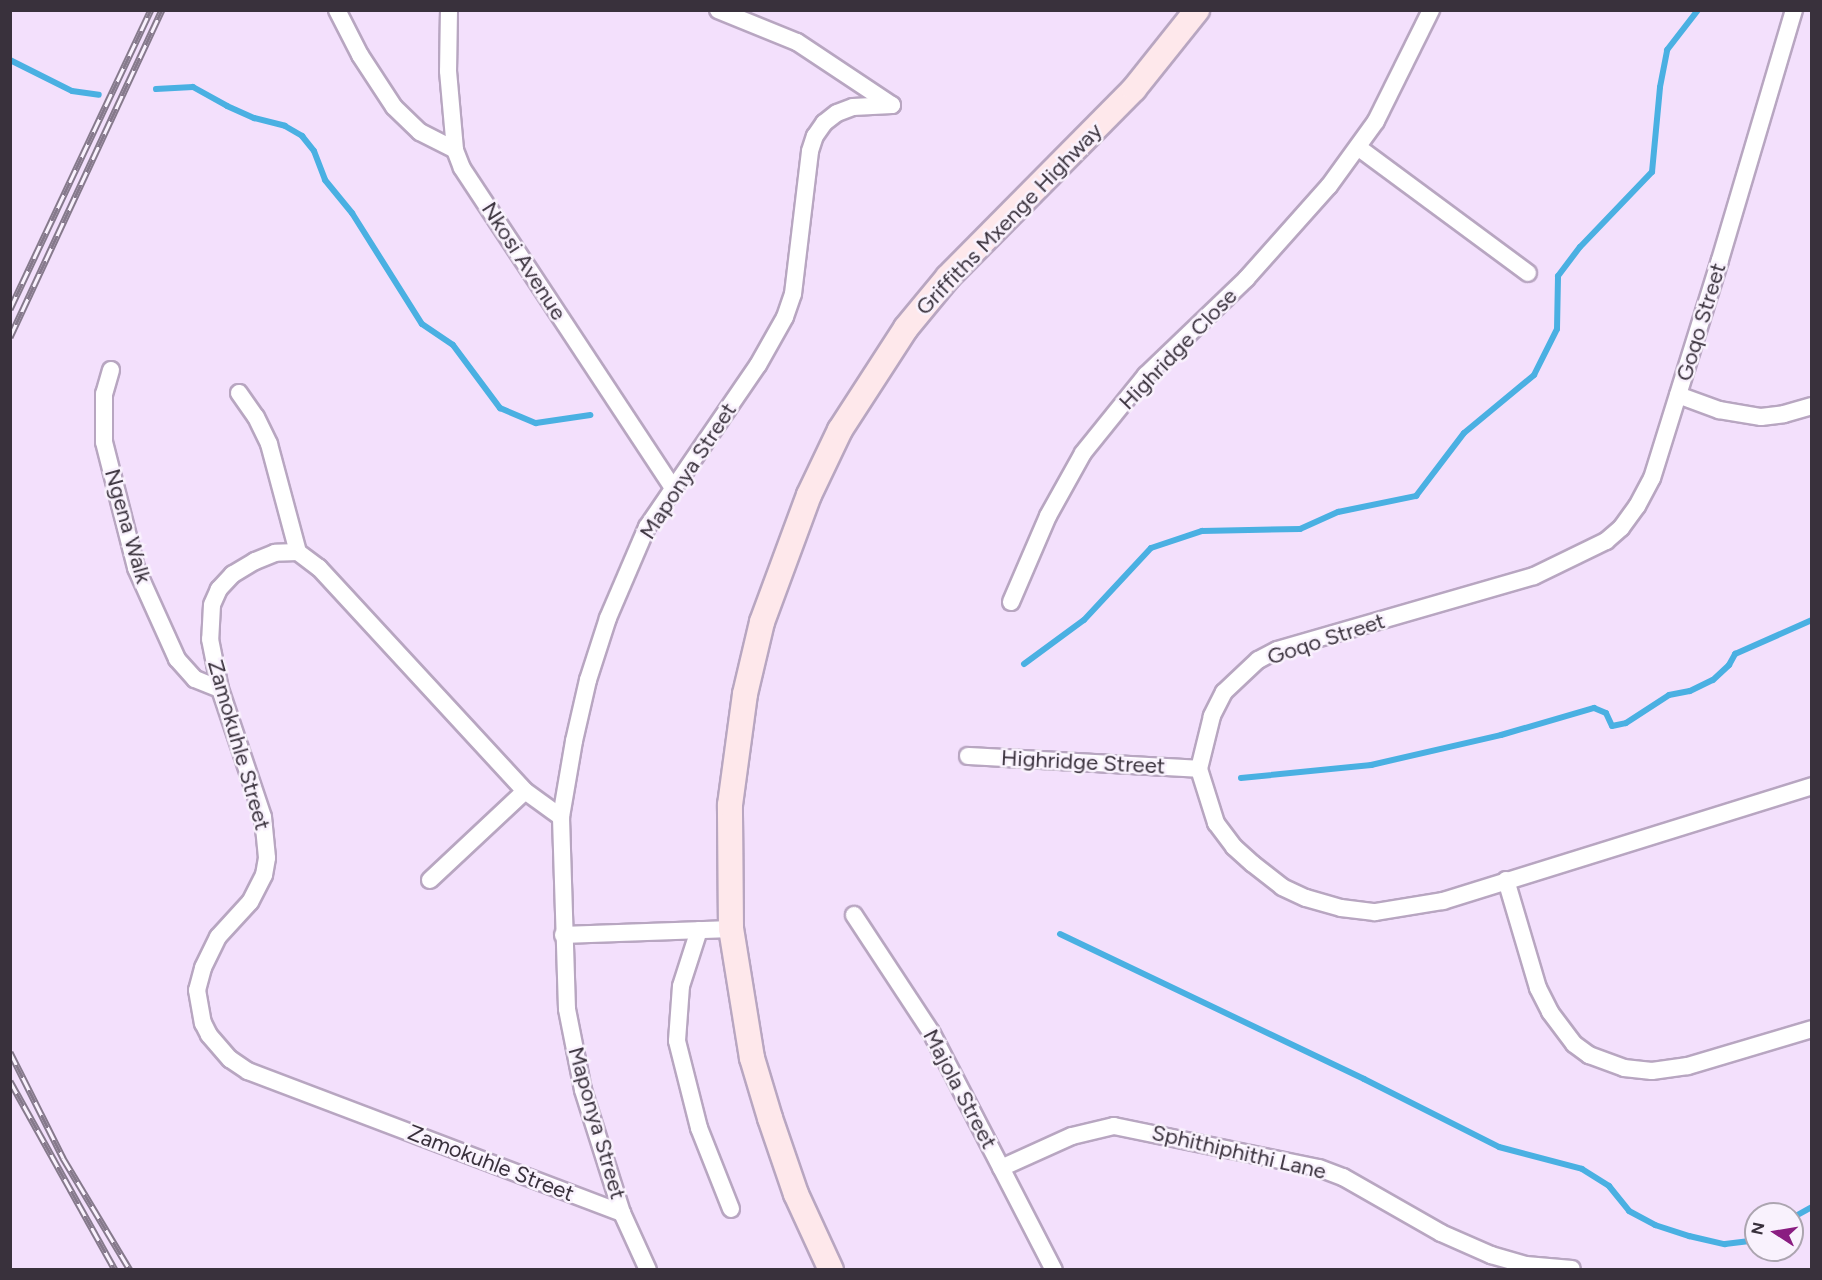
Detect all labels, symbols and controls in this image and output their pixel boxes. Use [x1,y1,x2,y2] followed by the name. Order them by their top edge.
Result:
[910,117,1108,321] street label: Griffiths Mxenge Highway
[476,197,572,325] street label: Nkosi Avenue
[1671,260,1731,384] street label: Goqo Street
[1114,283,1242,415] street label: Highridge Close
[634,398,742,544] street label: Maponya Street
[99,466,157,586] street label: Ngena Walk
[1264,608,1388,670] street label: Goqo Street
[202,657,276,833] street label: Zamokuhle Street
[1000,745,1166,779] street label: Highridge Street
[917,1025,1003,1153] street label: Majola Street
[563,1044,631,1202] street label: Maponya Street
[404,1119,578,1207] street label: Zamokuhle Street
[1149,1119,1329,1185] street label: Sphithiphithi Lane
[1744,1202,1804,1262] north arrow
[1747,1221,1768,1237] text: N

